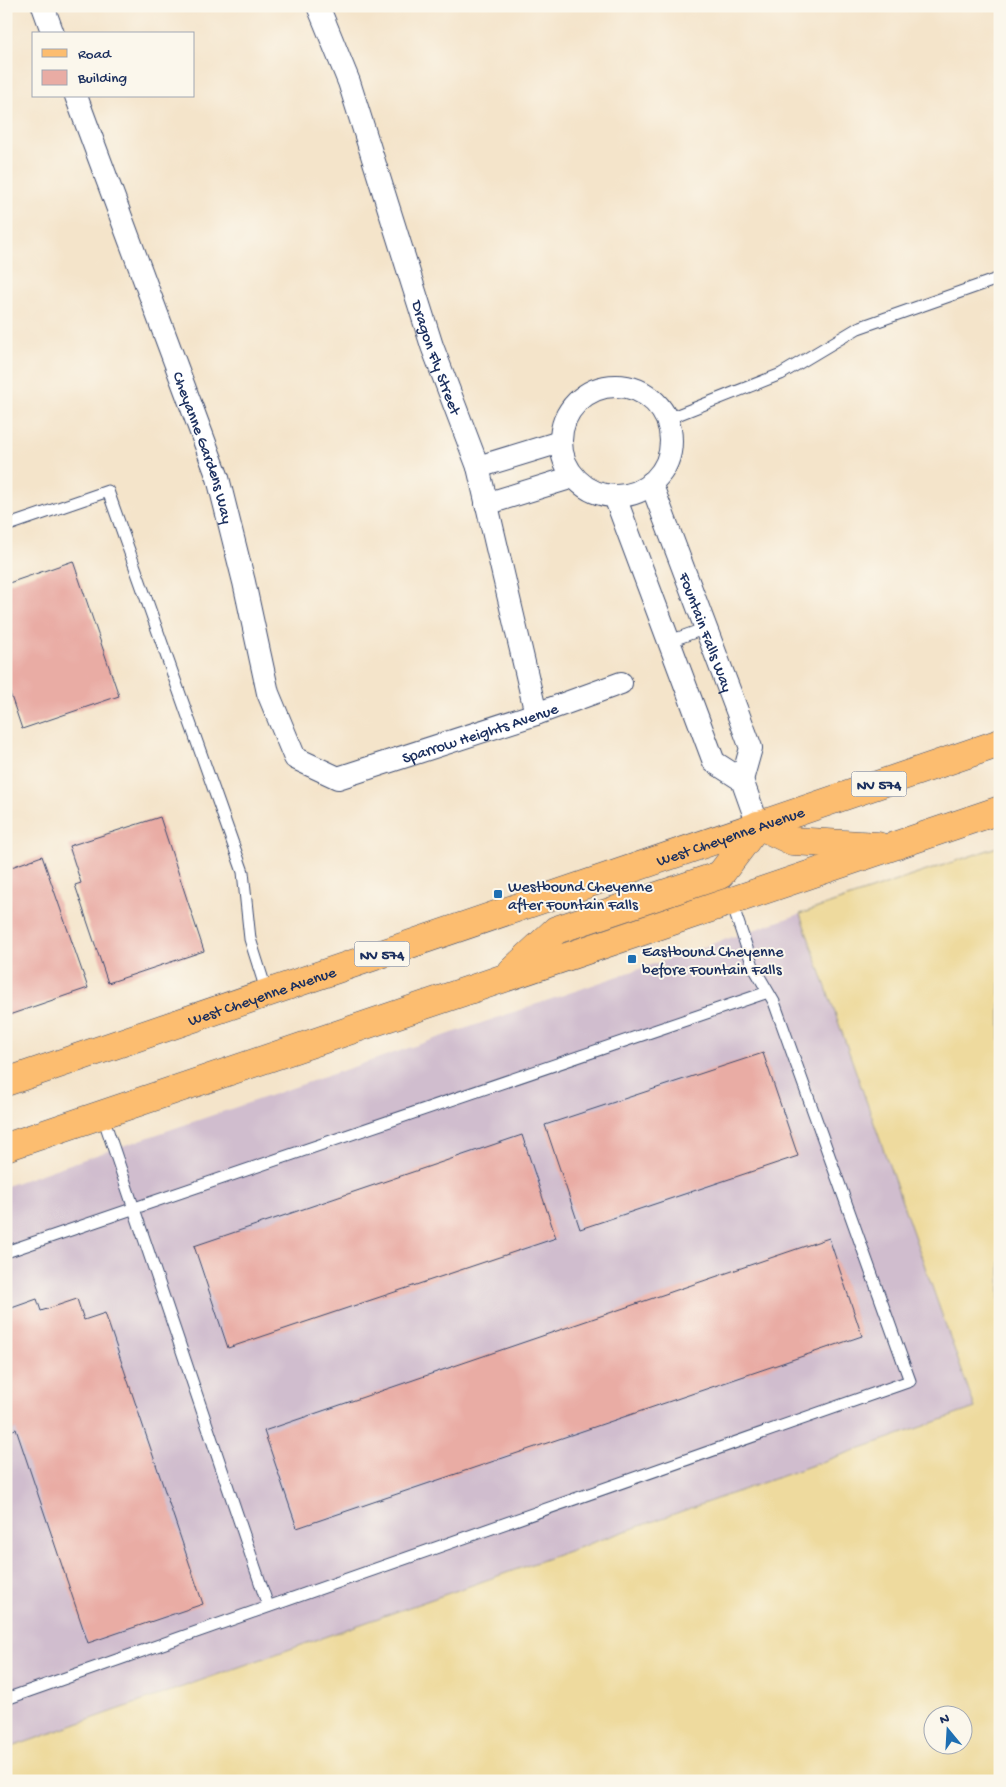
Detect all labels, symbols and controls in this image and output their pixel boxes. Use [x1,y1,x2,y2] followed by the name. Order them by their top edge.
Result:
[32,32,195,98] legend
[78,46,112,64] text: Road
[77,70,127,88] text: Building
[405,298,464,419] street label: Dragon Fly Street
[166,370,235,526] street label: Cheyanne Gardens Way
[672,570,735,695] street label: Fountain Falls Way
[400,700,562,770] street label: Sparrow Heights Avenue
[852,772,906,796] road number: NV 574
[655,804,808,872] street label: West Cheyenne Avenue
[508,879,653,916] place label: Westbound Cheyenne after Fountain Falls
[492,888,504,900] marker: Westbound Cheyenne after Fountain Falls
[354,942,410,966] road number: NV 574
[642,944,784,981] place label: Eastbound Cheyenne before Fountain Falls
[626,953,638,965] marker: Eastbound Cheyenne before Fountain Falls
[186,964,340,1032] street label: West Cheyenne Avenue
[924,1704,974,1754] north arrow
[938,1711,952,1730] text: N

